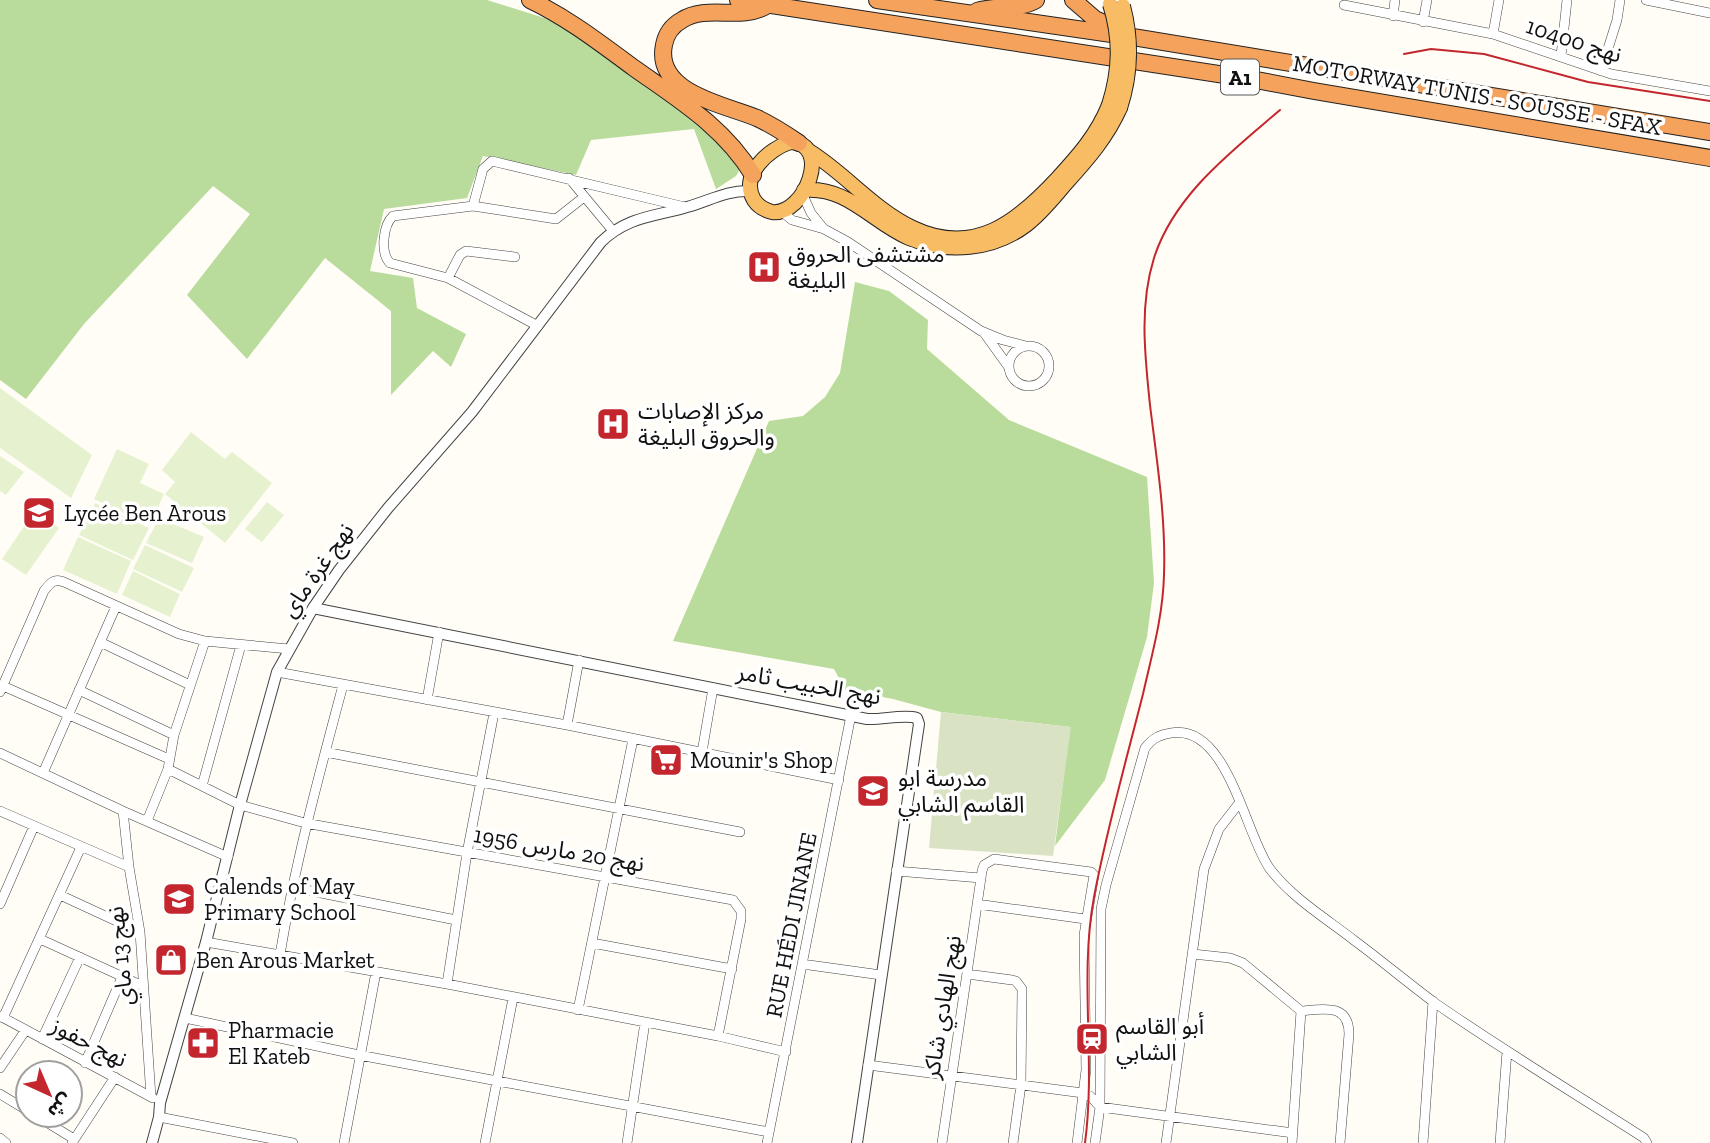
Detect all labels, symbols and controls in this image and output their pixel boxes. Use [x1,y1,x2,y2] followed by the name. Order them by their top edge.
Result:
[1522,11,1625,71] street label: نهج 10400
[1291,49,1664,141] street label: MOTORWAY TUNIS - SOUSSE - SFAX
[1221,60,1259,94] road number: A1
[788,240,945,294] place label: مشتشفى الحروق البليغة
[745,248,783,286] hospital icon: مشتشفى الحروق البليغة
[638,397,775,451] place label: مركز الإصابات والحروق البليغة
[594,405,632,443] hospital icon: مركز الإصابات والحروق البليغة
[20,494,58,532] school or university icon: Lycée Ben Arous
[64,499,226,527] place label: Lycée Ben Arous
[274,518,362,624] street label: نهج غرة ماي
[733,657,883,713] street label: نهج الحبيب ثامر
[647,741,685,779] supermarket icon: Mounir's Shop
[690,746,833,774] place label: Mounir's Shop
[898,764,1025,821] place label: مدرسة ابو القاسم الشابي
[854,772,892,810] school or university icon: مدرسة ابو القاسم الشابي
[471,820,647,881] street label: نهج 20 مارس 1956
[759,830,823,1020] street label: RUE HÉDI JINANE
[204,872,356,926] place label: Calends of May Primary School
[160,880,198,918] school or university icon: Calends of May Primary School
[101,905,142,1007] street label: نهج 13 ماي
[917,933,970,1082] street label: نهج الهادي شاكر
[152,941,190,979] shop icon: Ben Arous Market
[196,946,375,974] place label: Ben Arous Market
[44,1010,132,1076] street label: نهج حفوز
[1116,1012,1204,1069] place label: أبو القاسم الشابي
[228,1016,334,1070] place label: Pharmacie El Kateb
[1073,1020,1111,1058] station icon: أبو القاسم الشابي
[184,1024,222,1062] pharmacy icon: Pharmacie El Kateb
[14,1059,84,1129] north arrow
[43,1089,78,1123] text: ش

